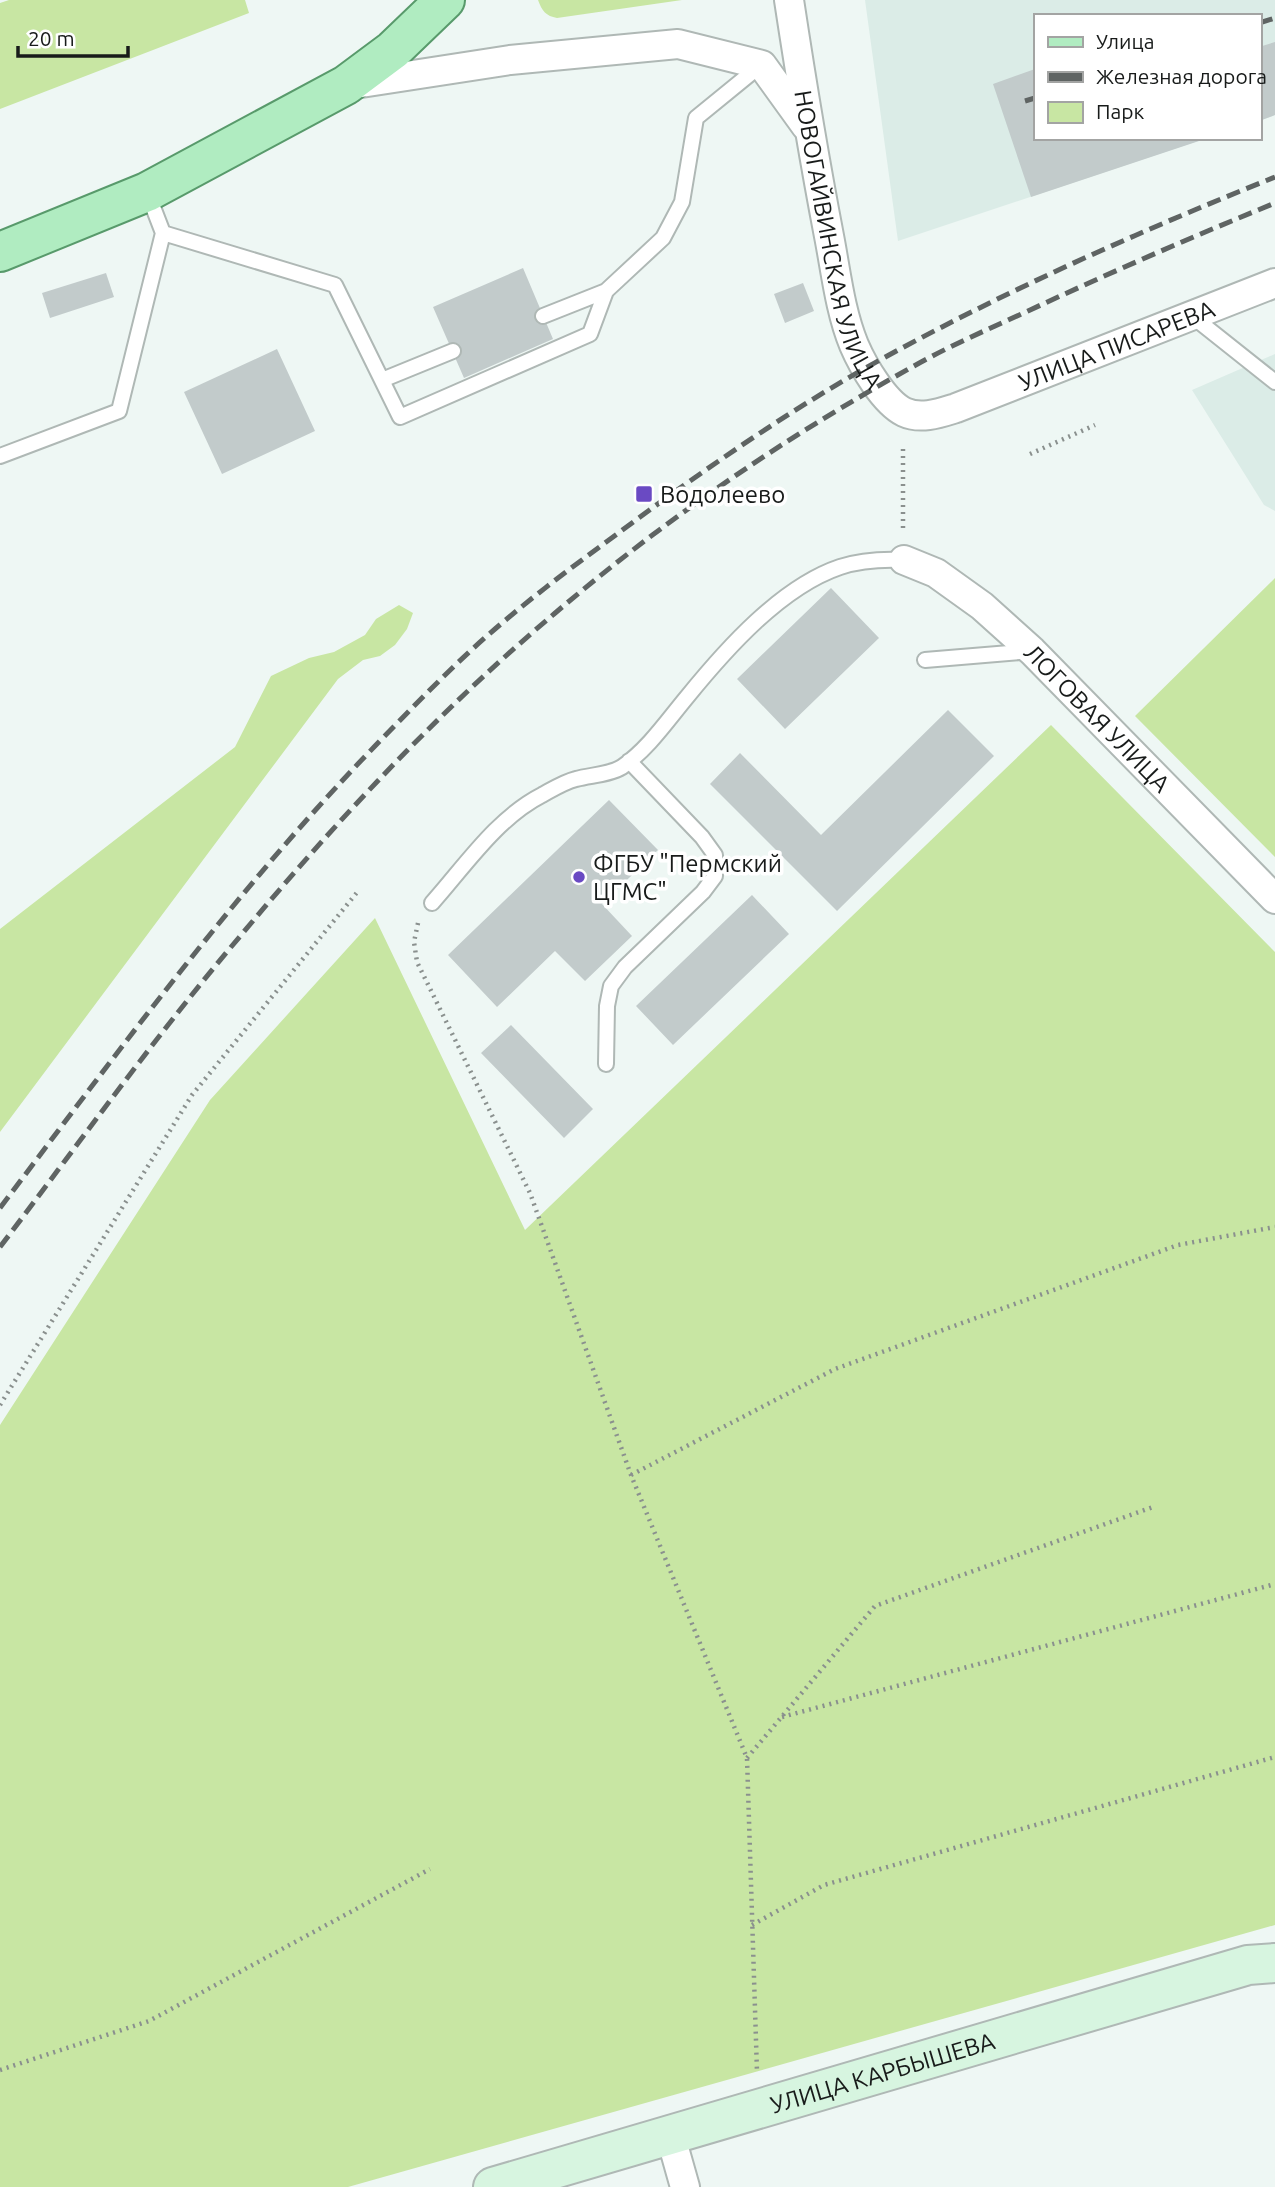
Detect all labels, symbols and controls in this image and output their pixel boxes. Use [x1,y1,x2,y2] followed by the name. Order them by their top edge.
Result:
[18,14,128,58] scale bar
[1034,14,1261,140] legend
[28,26,75,50] text: 20 m
[1096,29,1154,53] text: Улица
[1096,64,1267,88] text: Железная дорога
[790,88,889,394] street label: НОВОГАЙВИНСКАЯ УЛИЦА
[1096,99,1145,123] text: Парк
[1015,295,1218,396] street label: УЛИЦА ПИСАРЕВА
[660,481,785,508] place label: Водолеево
[634,484,654,504] marker: Водолеево
[1019,638,1176,798] street label: ЛОГОВАЯ УЛИЦА
[593,850,782,905] place label: ФГБУ "Пермский ЦГМС"
[571,869,587,885] marker: ФГБУ "Пермский ЦГМС"
[767,2027,998,2118] street label: УЛИЦА КАРБЫШЕВА

